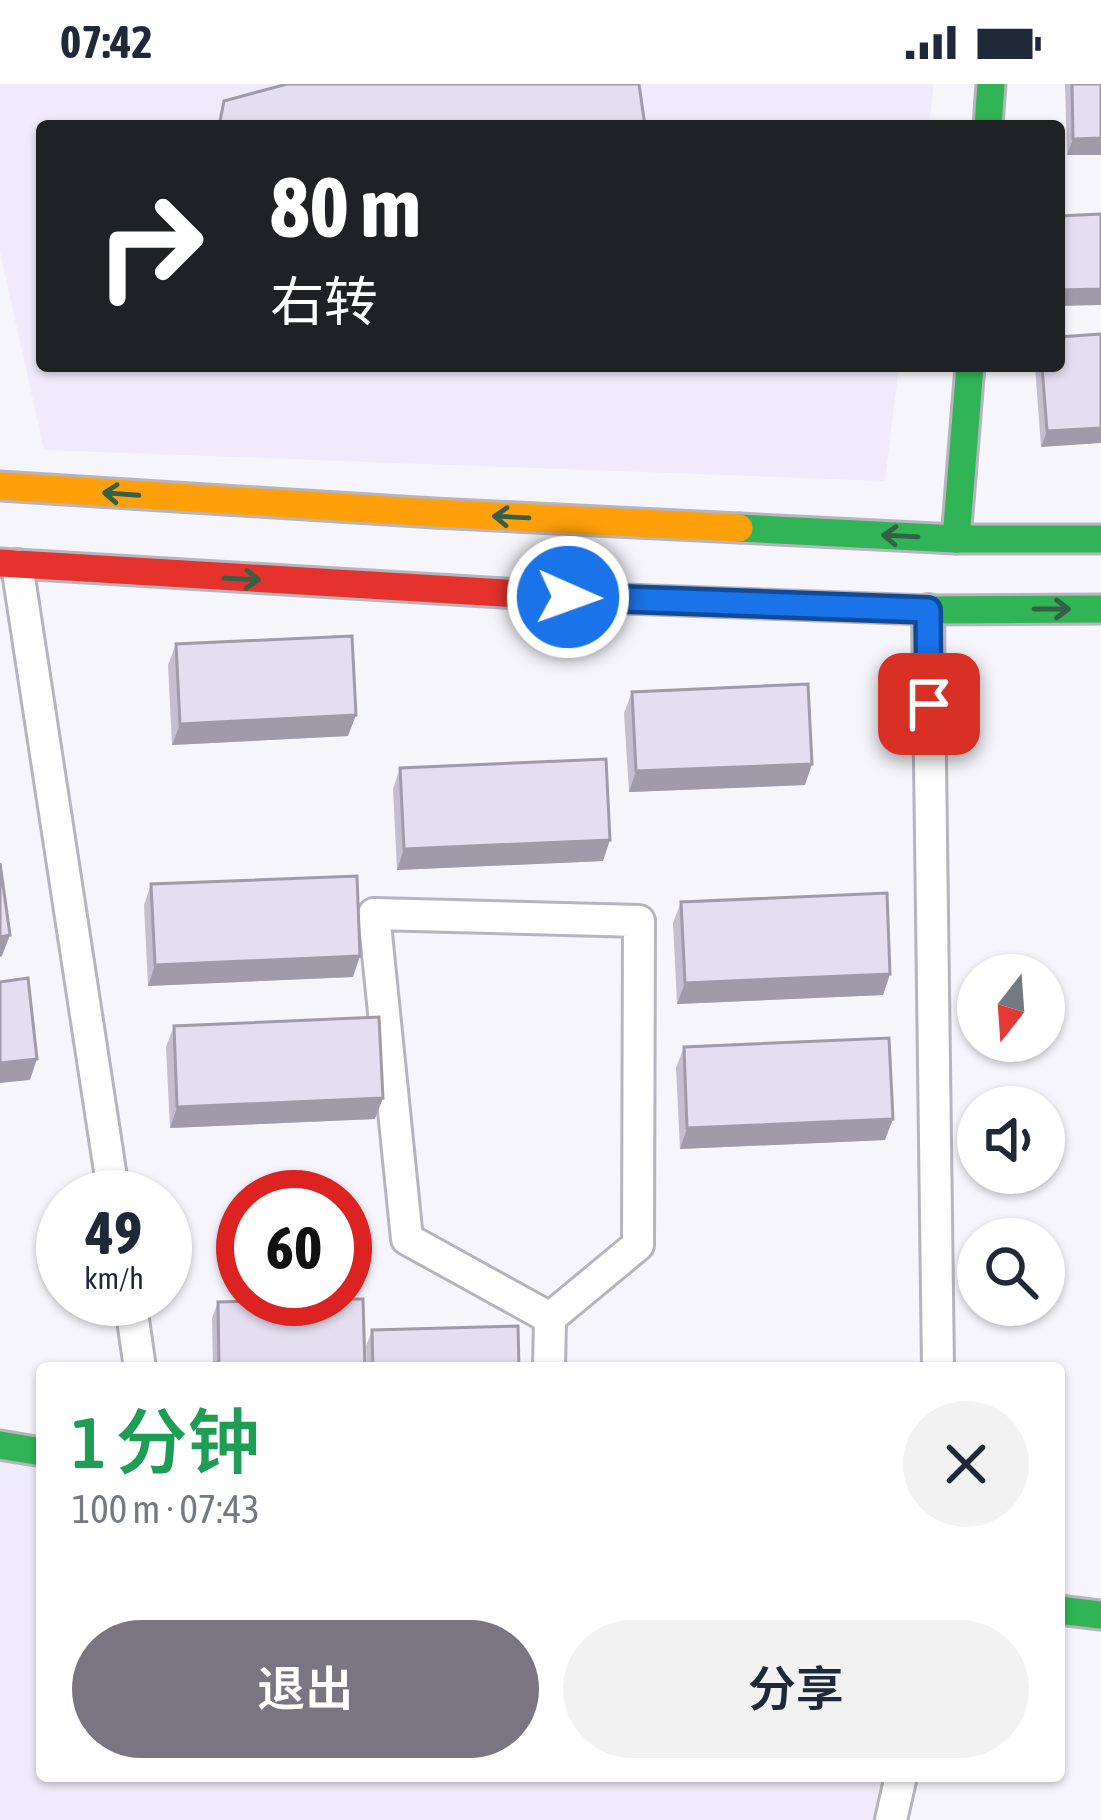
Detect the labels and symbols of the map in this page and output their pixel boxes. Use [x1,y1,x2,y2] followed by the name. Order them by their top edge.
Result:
[102,482,141,505] one-way arrow
[492,505,531,528] one-way arrow
[881,524,920,547] one-way arrow
[505,534,631,660] position arrow
[222,568,261,591] one-way arrow
[1032,598,1071,620] one-way arrow
[878,653,980,755] pin
[957,954,1065,1062] north arrow
[216,1170,372,1326] speed limit sign: 60

